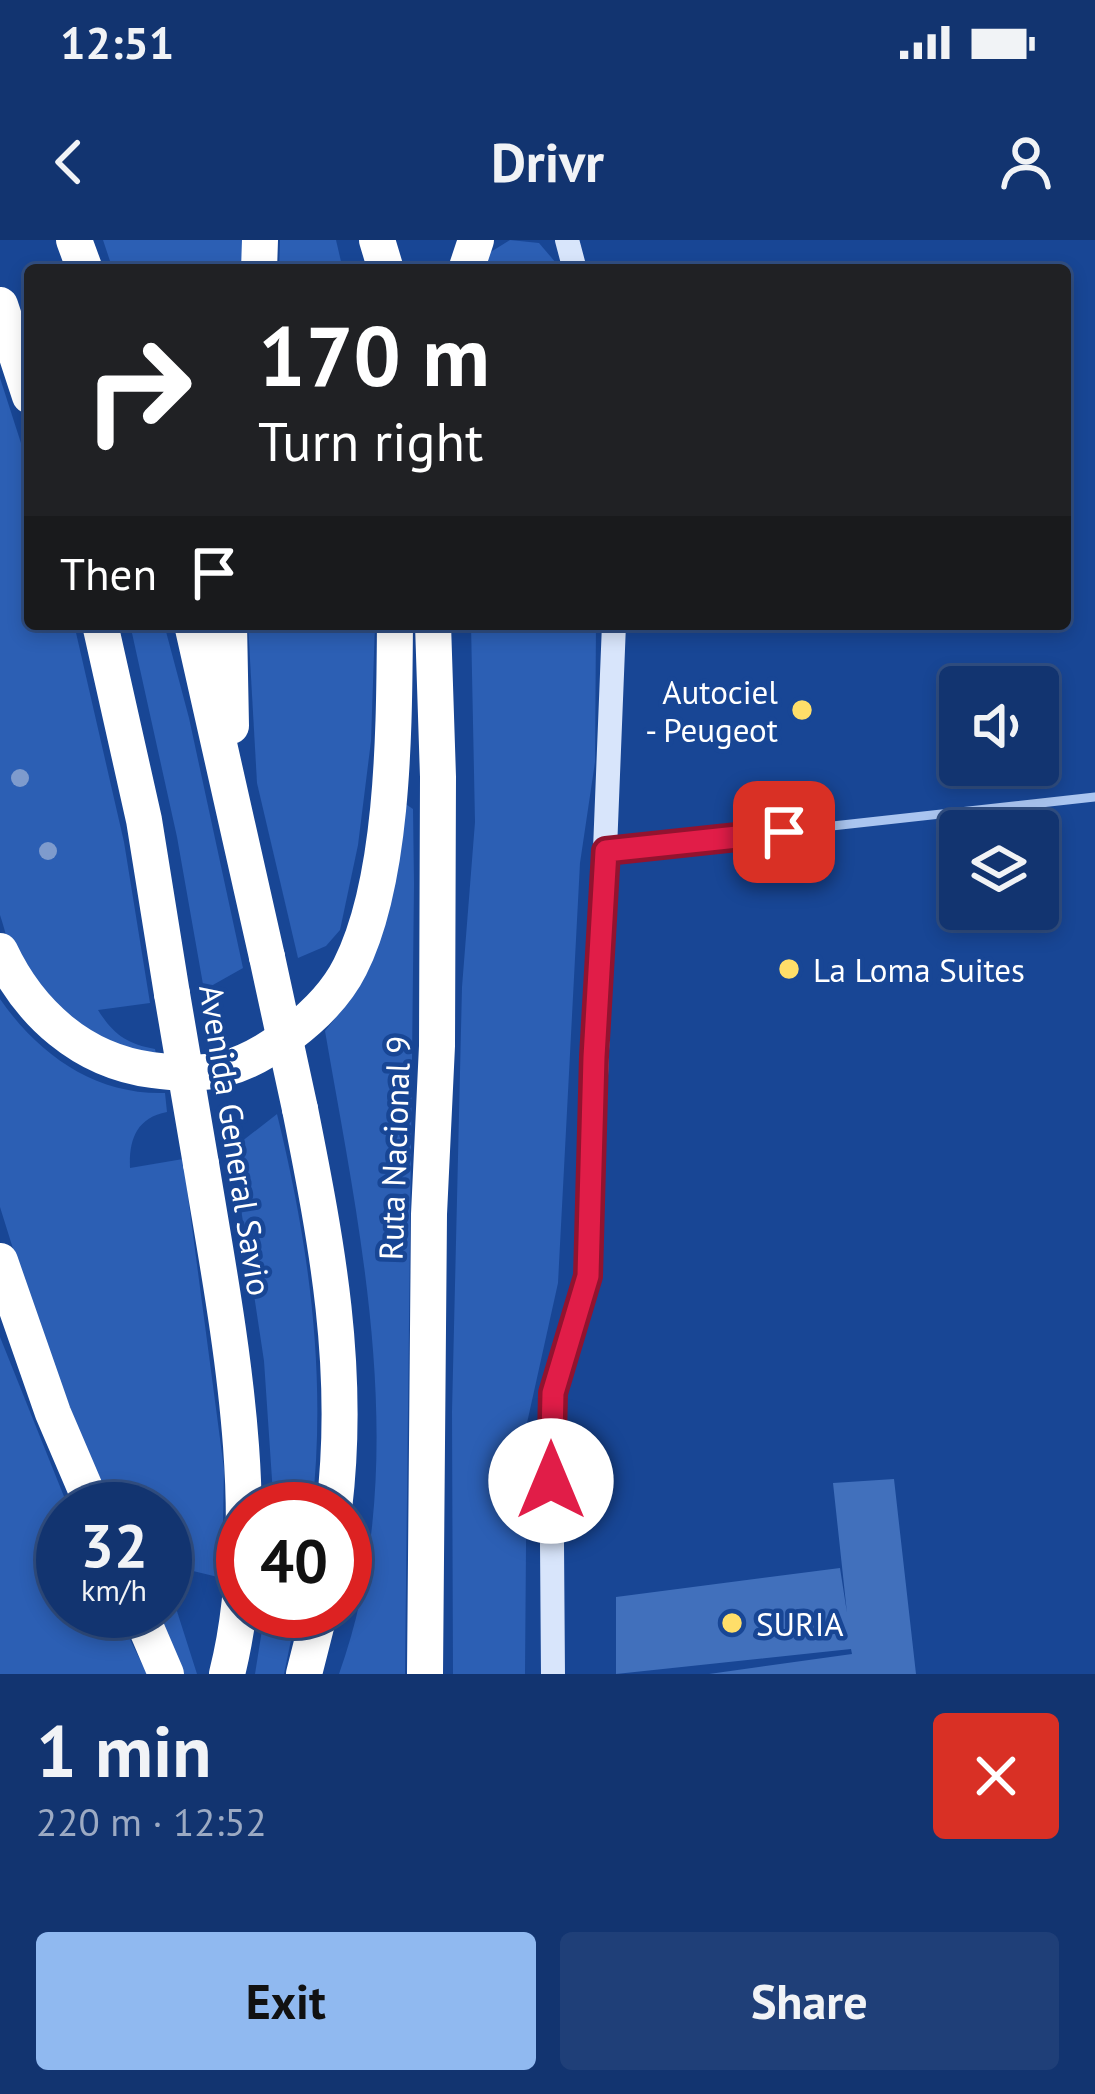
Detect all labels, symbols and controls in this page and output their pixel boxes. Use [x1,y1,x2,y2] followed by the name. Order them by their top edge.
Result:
[60,13,174,71] text: 12:51
[491,127,604,197] text: Drivr
[36,129,102,195] icon: back
[993,129,1059,195] icon: person
[258,300,490,409] text: 170 m
[60,312,216,468] icon: right
[258,406,483,476] text: Turn right
[181,540,247,606] icon: arrive
[60,544,157,602] text: Then
[939,666,1059,930] map controls
[939,666,1059,786] button: sound
[645,670,778,751] place label: Autociel - Peugeot
[789,697,815,723] marker: Autociel - Peugeot
[733,781,835,883] pin
[751,799,817,865] icon: arrive
[939,810,1059,930] button: layers
[813,948,1025,991] place label: La Loma Suites
[776,956,802,982] marker: La Loma Suites
[190,981,282,1299] street label: Avenida General Savio
[369,1035,419,1261] street label: Ruta Nacional 9
[488,1418,614,1544] position arrow
[216,1482,372,1638] speed limit sign: 40
[80,1506,148,1584] text: 32
[81,1570,147,1609] text: km/h
[756,1602,844,1645] place label: SURIA
[719,1610,745,1636] marker: SURIA
[36,1704,212,1797] text: 1 min
[933,1713,1059,1839] button: close
[36,1796,267,1847] text: 220 m · 12:52
[36,1932,536,2070] button: Exit
[560,1932,1059,2070] button: Share

